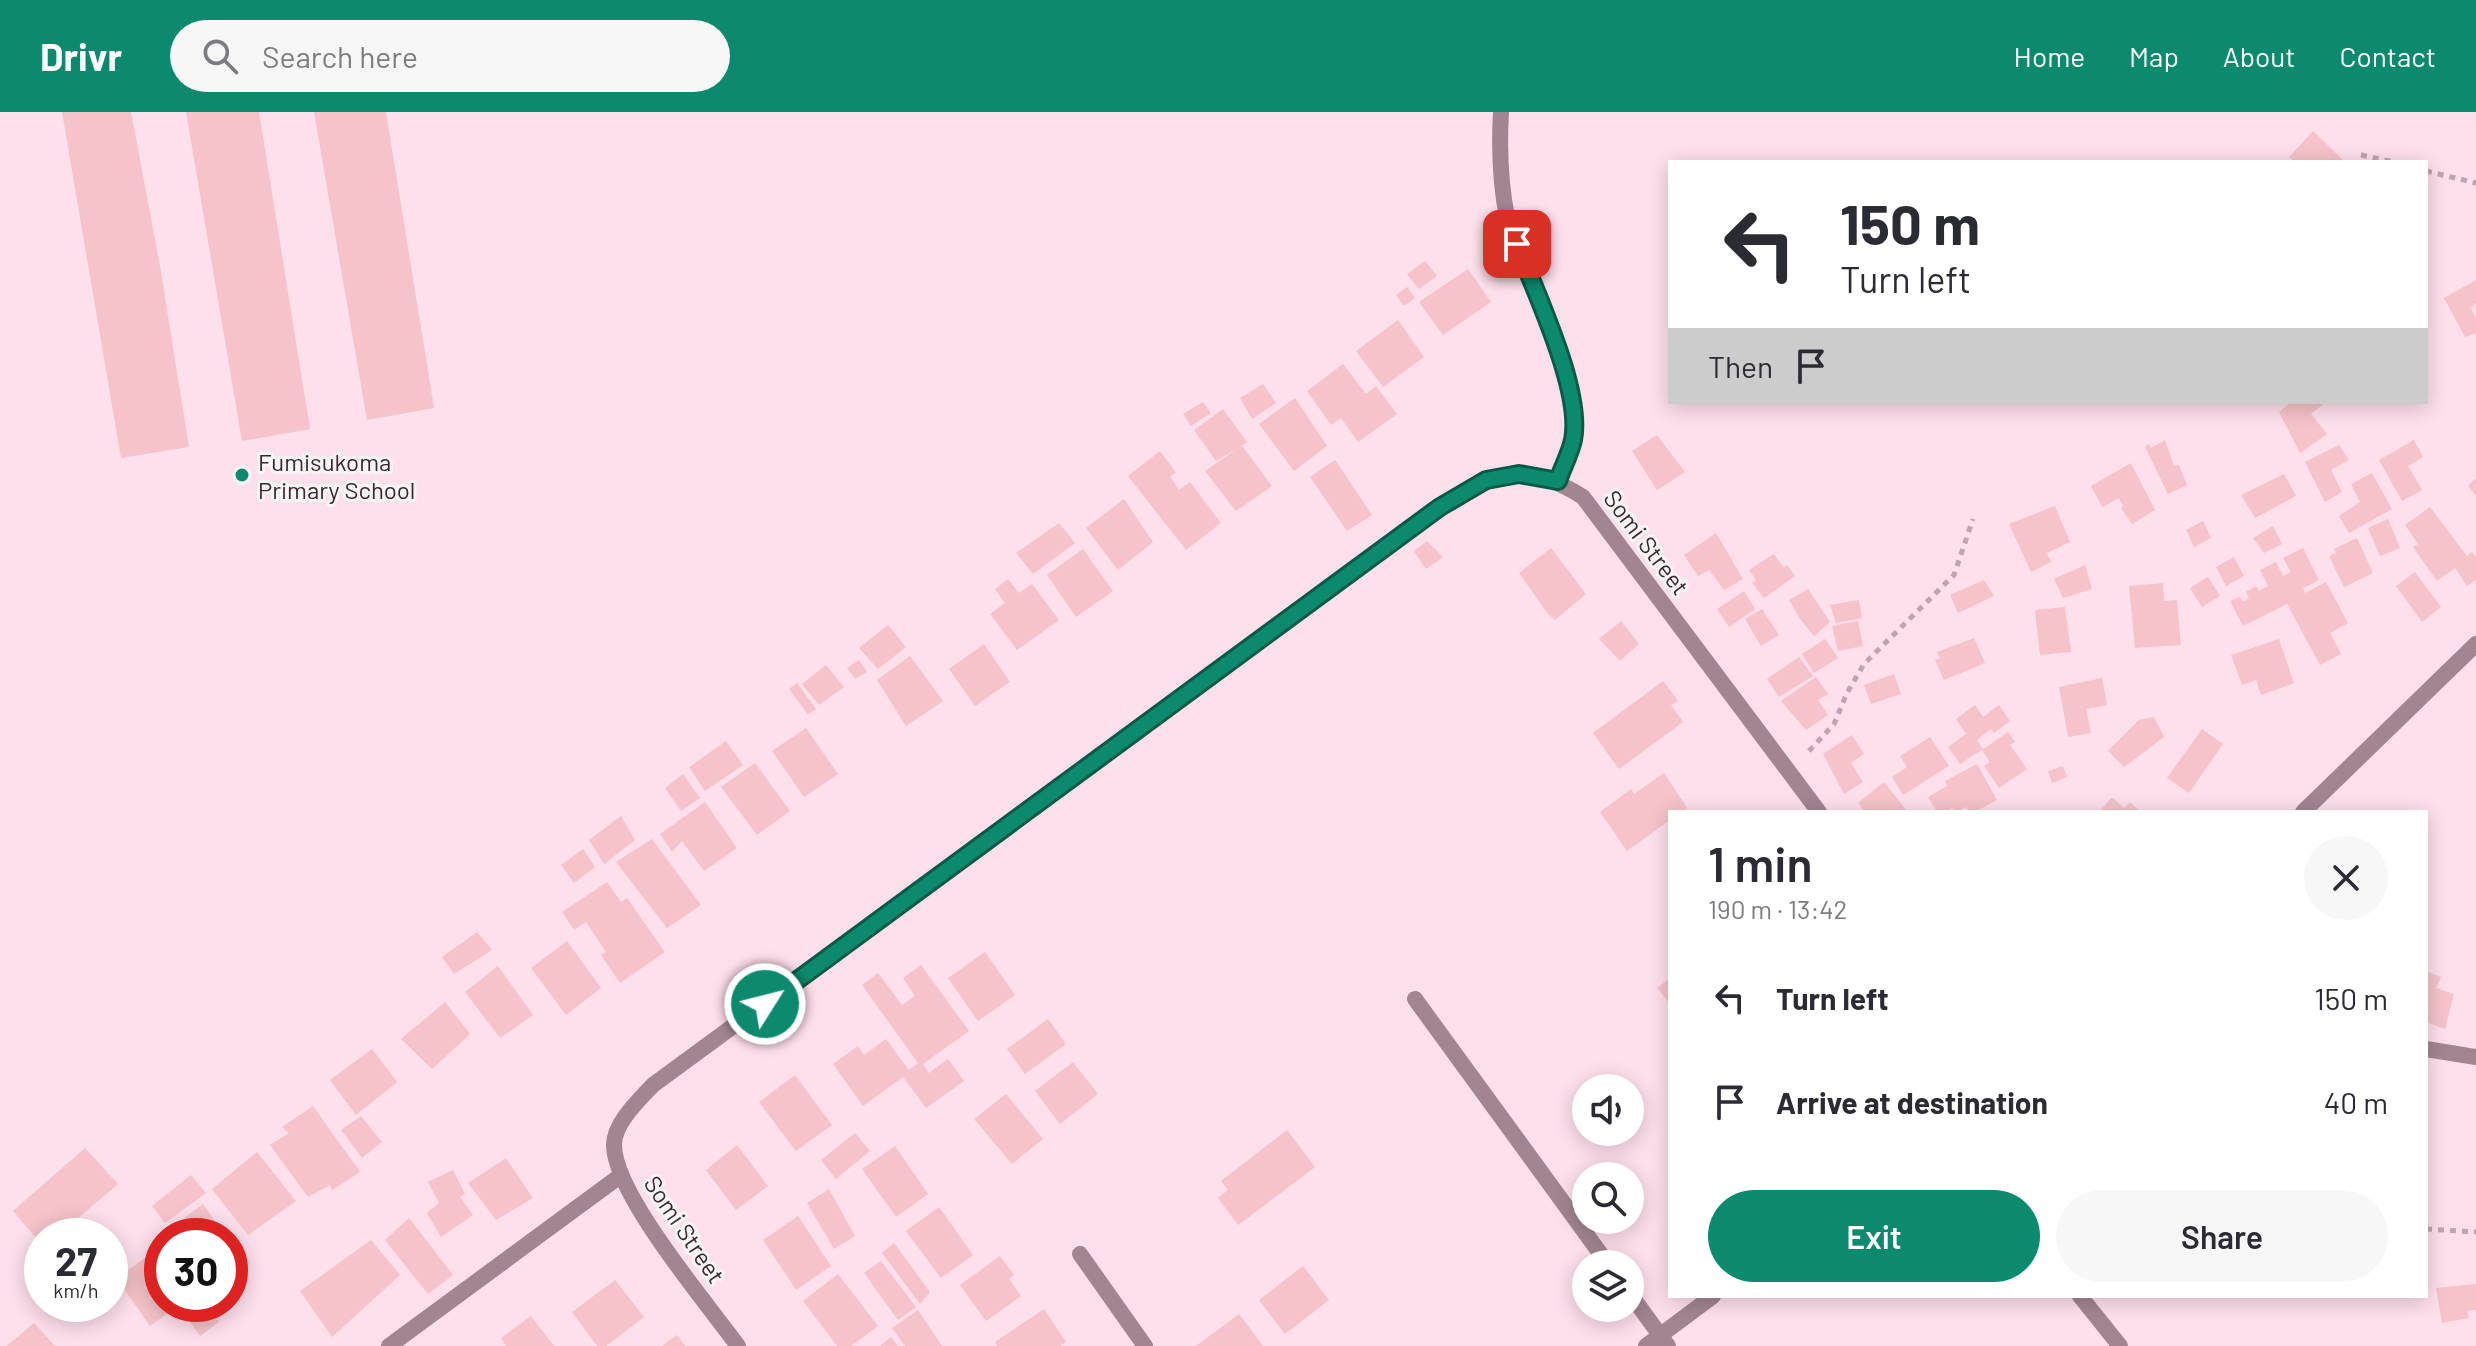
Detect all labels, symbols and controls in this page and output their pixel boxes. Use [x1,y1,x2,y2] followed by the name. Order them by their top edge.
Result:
[170,20,730,92] search box
[40,33,122,79] text: Drivr
[198,34,242,78] icon: search
[262,38,418,74] text: Search here
[2014,39,2085,73] text: Home
[2129,39,2179,73] text: Map
[2223,39,2295,73] text: About
[2339,39,2436,73] text: Contact
[1840,189,1980,256] text: 150 m
[1708,192,1812,296] icon: left
[1483,210,1551,278] pin
[1495,222,1539,266] icon: arrive
[1840,257,1971,300] text: Turn left
[1789,344,1833,388] icon: arrive
[1708,348,1773,384] text: Then
[258,447,415,504] place label: Fumisukoma Primary School
[233,466,251,484] marker: Fumisukoma Primary School
[1598,484,1696,600] street label: Somi Street
[1708,834,1813,892] text: 1 min
[2304,836,2388,920] button: close
[1708,893,1847,924] text: 190 m · 13:42
[723,962,807,1046] position arrow
[1708,976,1752,1020] icon: left
[1776,980,1889,1016] text: Turn left
[2314,980,2388,1016] text: 150 m
[1572,1074,1644,1322] map controls
[1572,1074,1644,1146] button: sound
[1708,1080,1752,1124] icon: arrive
[1776,1084,2048,1120] text: Arrive at destination
[2324,1084,2388,1120] text: 40 m
[1572,1162,1644,1234] button: search
[638,1170,732,1288] street label: Somi Street
[1708,1190,2040,1282] button: Exit
[2056,1190,2388,1282] button: Share
[144,1218,248,1322] speed limit sign: 30
[55,1236,97,1284] text: 27
[1572,1250,1644,1322] button: layers
[53,1278,99,1302] text: km/h

